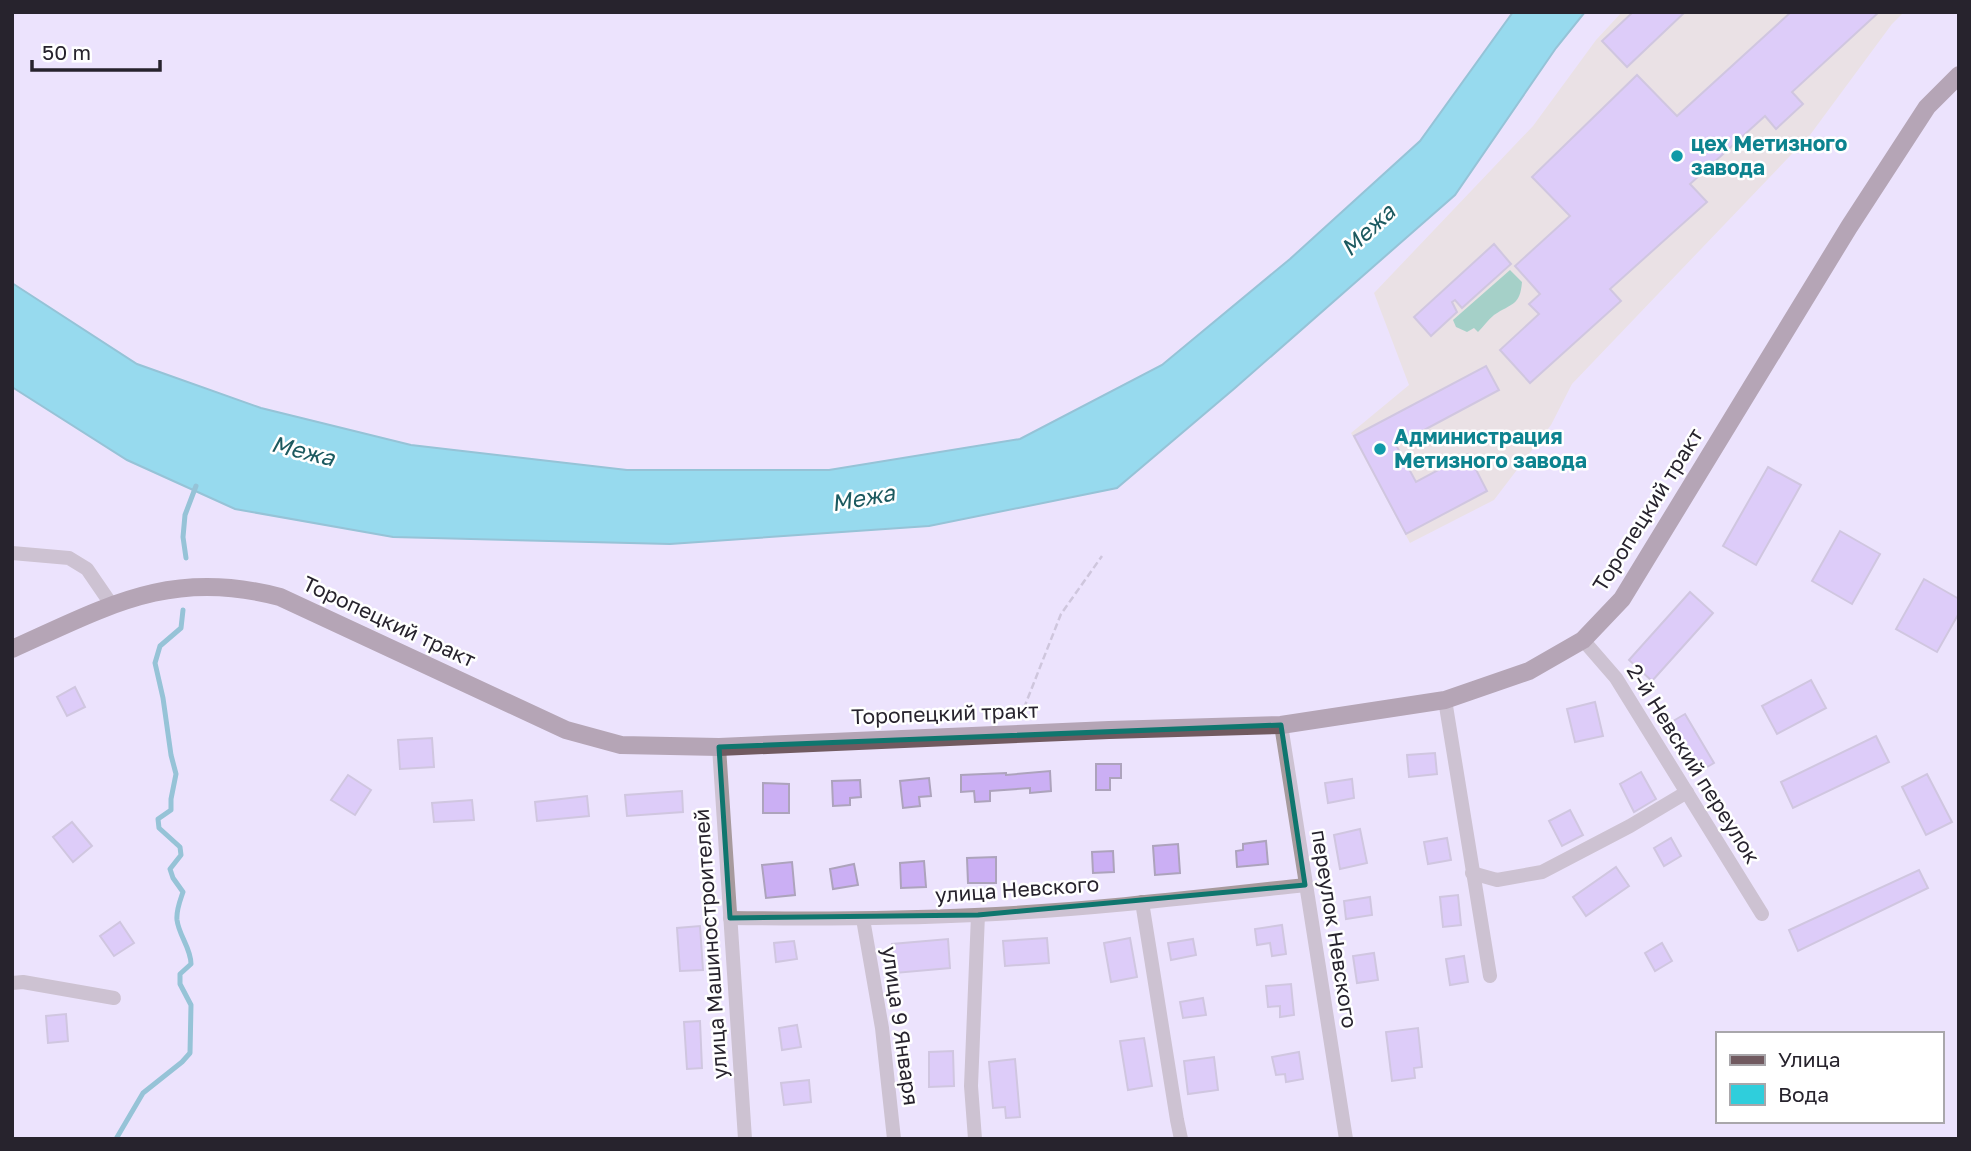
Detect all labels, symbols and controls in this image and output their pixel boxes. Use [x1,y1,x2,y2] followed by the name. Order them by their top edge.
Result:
[32,28,159,72] scale bar
[42,39,91,65] text: 50 m
[1691,130,1847,180] place label: цех Метизного завода
[1669,148,1685,164] marker: цех Метизного завода
[1334,197,1401,261] water label: Межа
[1394,423,1587,473] place label: Администрация Метизного завода
[1586,423,1708,596] street label: Торопецкий тракт
[269,429,339,472] water label: Межа
[1372,441,1388,457] marker: Администрация Метизного завода
[829,478,898,516] water label: Межа
[299,570,480,672] street label: Торопецкий тракт
[1622,659,1766,868] street label: 2-й Невский переулок
[851,697,1039,729] street label: Торопецкий тракт
[688,808,732,1080] street label: улица Машиностроителей
[1306,828,1364,1030] street label: переулок Невского
[934,870,1100,908] street label: улица Невского
[877,945,925,1107] street label: улица 9 Января
[1716,1032,1943,1123] legend
[1778,1046,1841,1072] text: Улица
[1778,1081,1829,1107] text: Вода

